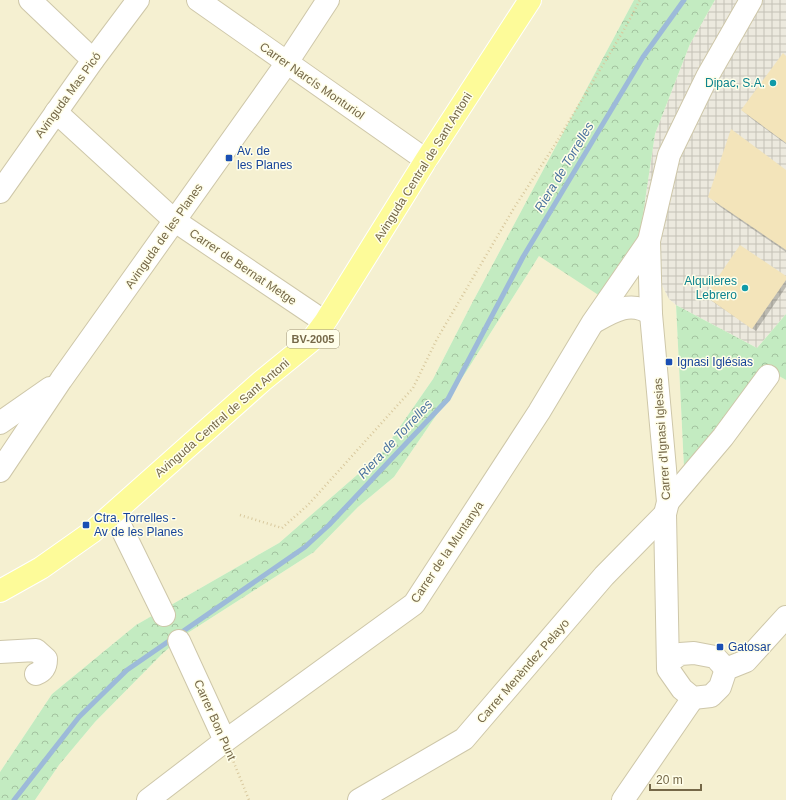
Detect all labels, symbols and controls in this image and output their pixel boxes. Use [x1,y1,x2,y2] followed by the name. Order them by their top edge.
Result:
[257,40,367,122] street label: Carrer Narcís Monturiol
[32,49,104,141] street label: Avinguda Mas Picó
[705,76,765,90] place label: Dipac, S.A.
[768,78,778,88] marker: Dipac, S.A.
[371,90,475,244] street label: Avinguda Central de Sant Antoni
[531,119,597,215] water label: Riera de Torrelles
[237,144,292,172] place label: Av. de les Planes
[224,153,234,163] marker: Av. de les Planes
[122,181,206,291] street label: Avinguda de les Planes
[187,226,299,308] street label: Carrer de Bernat Metge
[684,274,737,302] place label: Alquileres Lebrero
[740,283,750,293] marker: Alquileres Lebrero
[287,330,339,348] road number: BV-2005
[677,355,753,369] place label: Ignasi Iglésias
[152,356,292,480] street label: Avinguda Central de Sant Antoni
[664,357,674,367] marker: Ignasi Iglésias
[651,377,673,501] street label: Carrer d'Ignasi Iglesias
[355,396,436,481] water label: Riera de Torrelles
[408,498,486,605] street label: Carrer de la Muntanya
[94,511,183,539] place label: Ctra. Torrelles - Av de les Planes
[81,520,91,530] marker: Ctra. Torrelles - Av de les Planes
[474,616,572,726] street label: Carrer Menèndez Pelayo
[728,640,771,654] place label: Gatosar
[715,642,725,652] marker: Gatosar
[191,678,239,763] street label: Carrer Bon Punt
[650,766,701,792] scale bar
[656,773,683,787] text: 20 m

